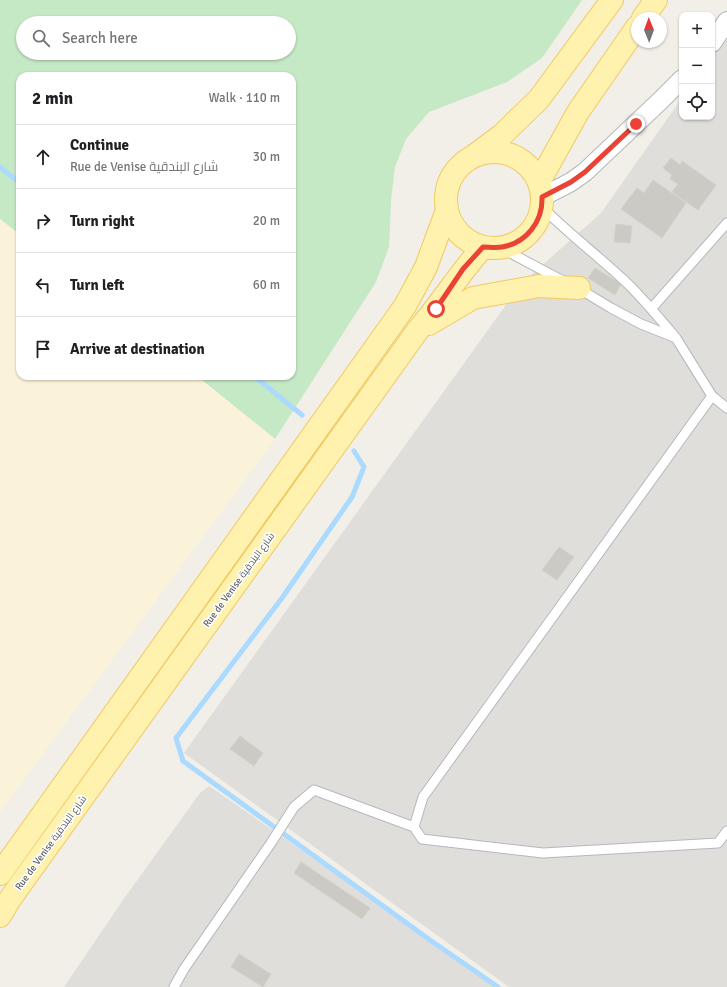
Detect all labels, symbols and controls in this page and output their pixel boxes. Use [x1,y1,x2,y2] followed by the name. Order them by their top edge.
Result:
[631,12,667,48] north arrow
[679,12,715,120] map controls
[679,12,715,48] button: +
[16,16,296,60] search box
[30,27,52,49] icon: search
[62,29,138,47] text: Search here
[679,48,715,84] button: −
[679,84,715,120] button: locate
[32,88,73,109] text: 2 min
[209,90,280,106] text: Walk · 110 m
[627,115,645,133] route end
[70,136,129,154] text: Continue
[32,146,54,168] icon: ahead
[253,149,280,165] text: 30 m
[70,159,218,175] text: Rue de Venise شارع البندقية
[32,210,54,232] icon: right
[70,212,135,230] text: Turn right
[253,213,280,229] text: 20 m
[32,274,54,296] icon: left
[70,276,124,294] text: Turn left
[253,277,280,293] text: 60 m
[427,300,445,318] route start
[32,338,54,360] icon: arrive
[70,340,205,358] text: Arrive at destination
[201,530,277,630] street label: Rue de Venise شارع البندقية
[13,793,89,893] street label: Rue de Venise شارع البندقية

